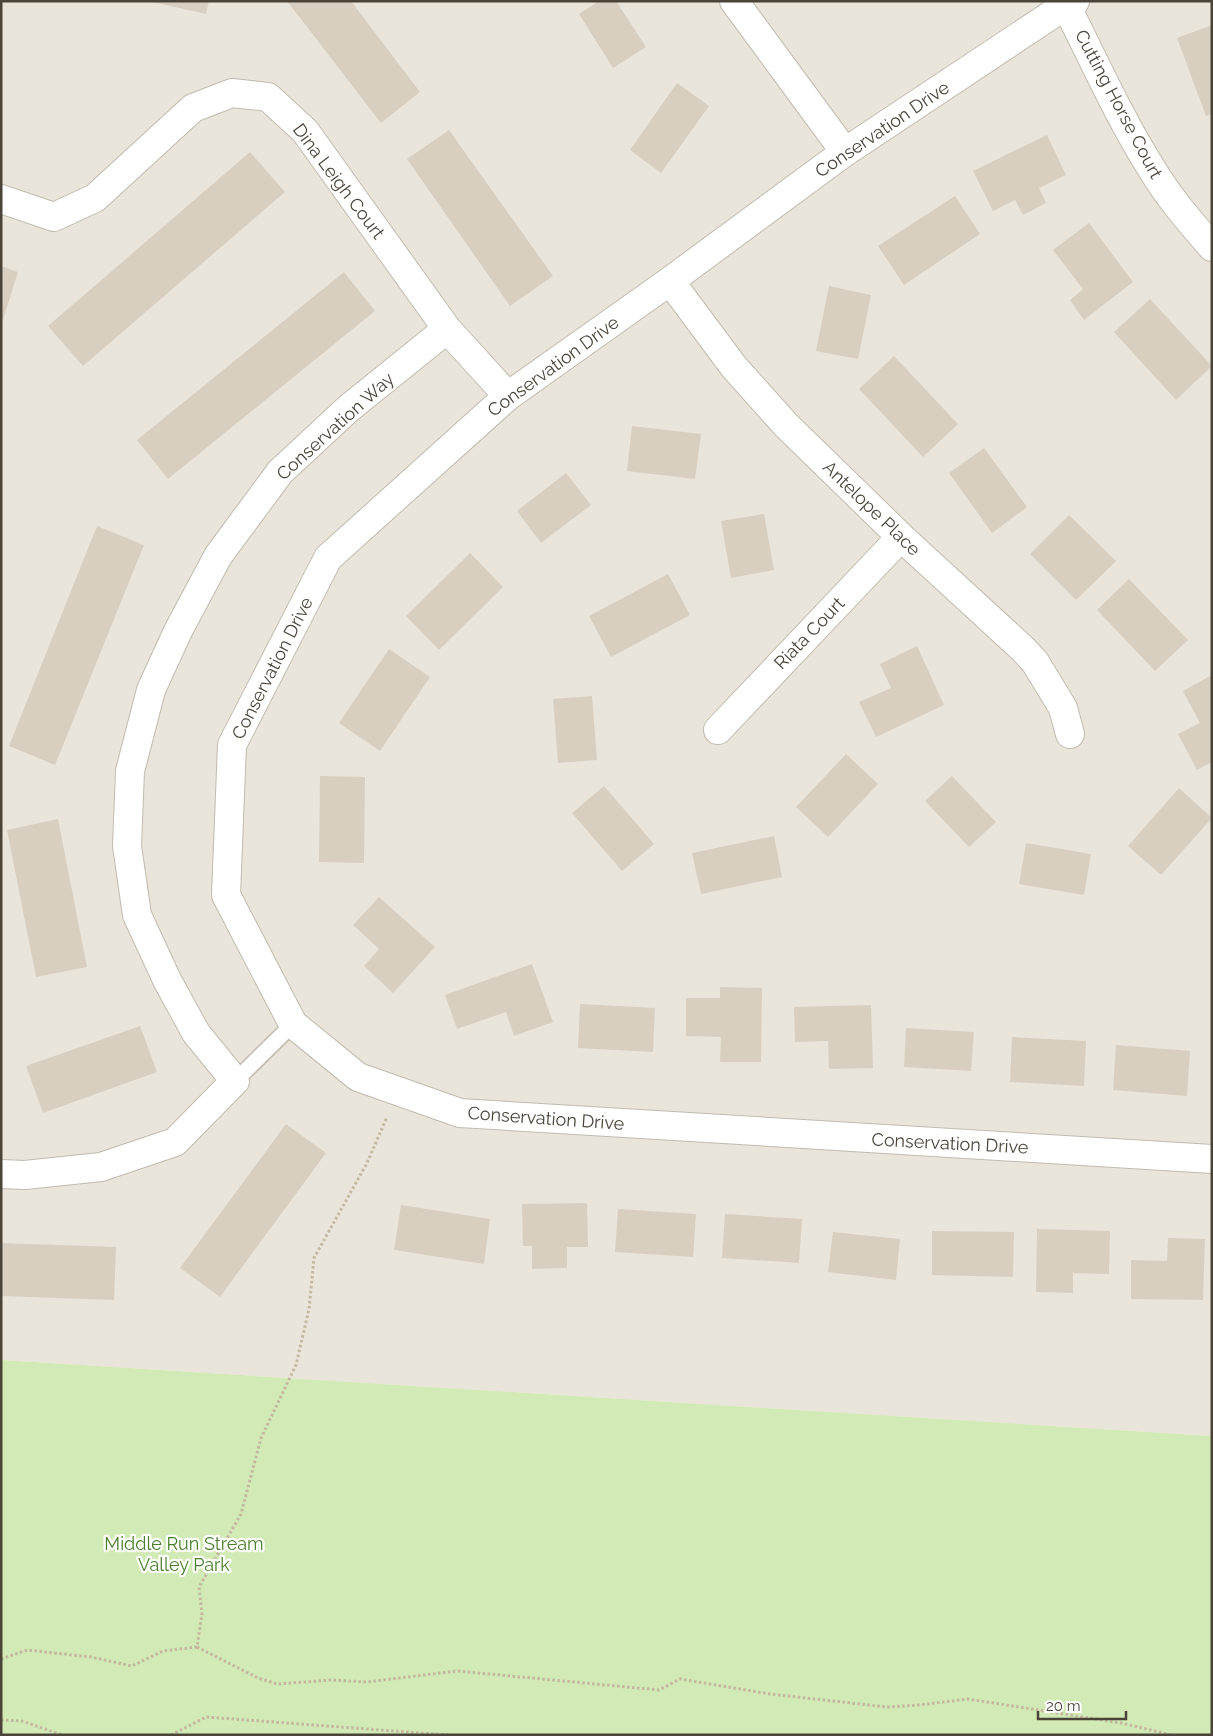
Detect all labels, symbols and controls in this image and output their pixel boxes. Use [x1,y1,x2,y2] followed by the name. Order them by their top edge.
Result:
[1071,26,1167,182] street label: Cutting Horse Court
[811,76,953,182] street label: Conservation Drive
[289,119,389,243] street label: Dina Leigh Court
[483,311,623,421] street label: Conservation Drive
[272,368,398,484] street label: Conservation Way
[819,456,925,560] street label: Antelope Place
[227,593,317,743] street label: Conservation Drive
[770,593,848,673] street label: Riata Court
[467,1102,625,1134] street label: Conservation Drive
[871,1128,1029,1158] street label: Conservation Drive
[104,1533,264,1575] park label: Middle Run Stream Valley Park
[1038,1688,1126,1720] scale bar
[1046,1697,1081,1715] text: 20 m

